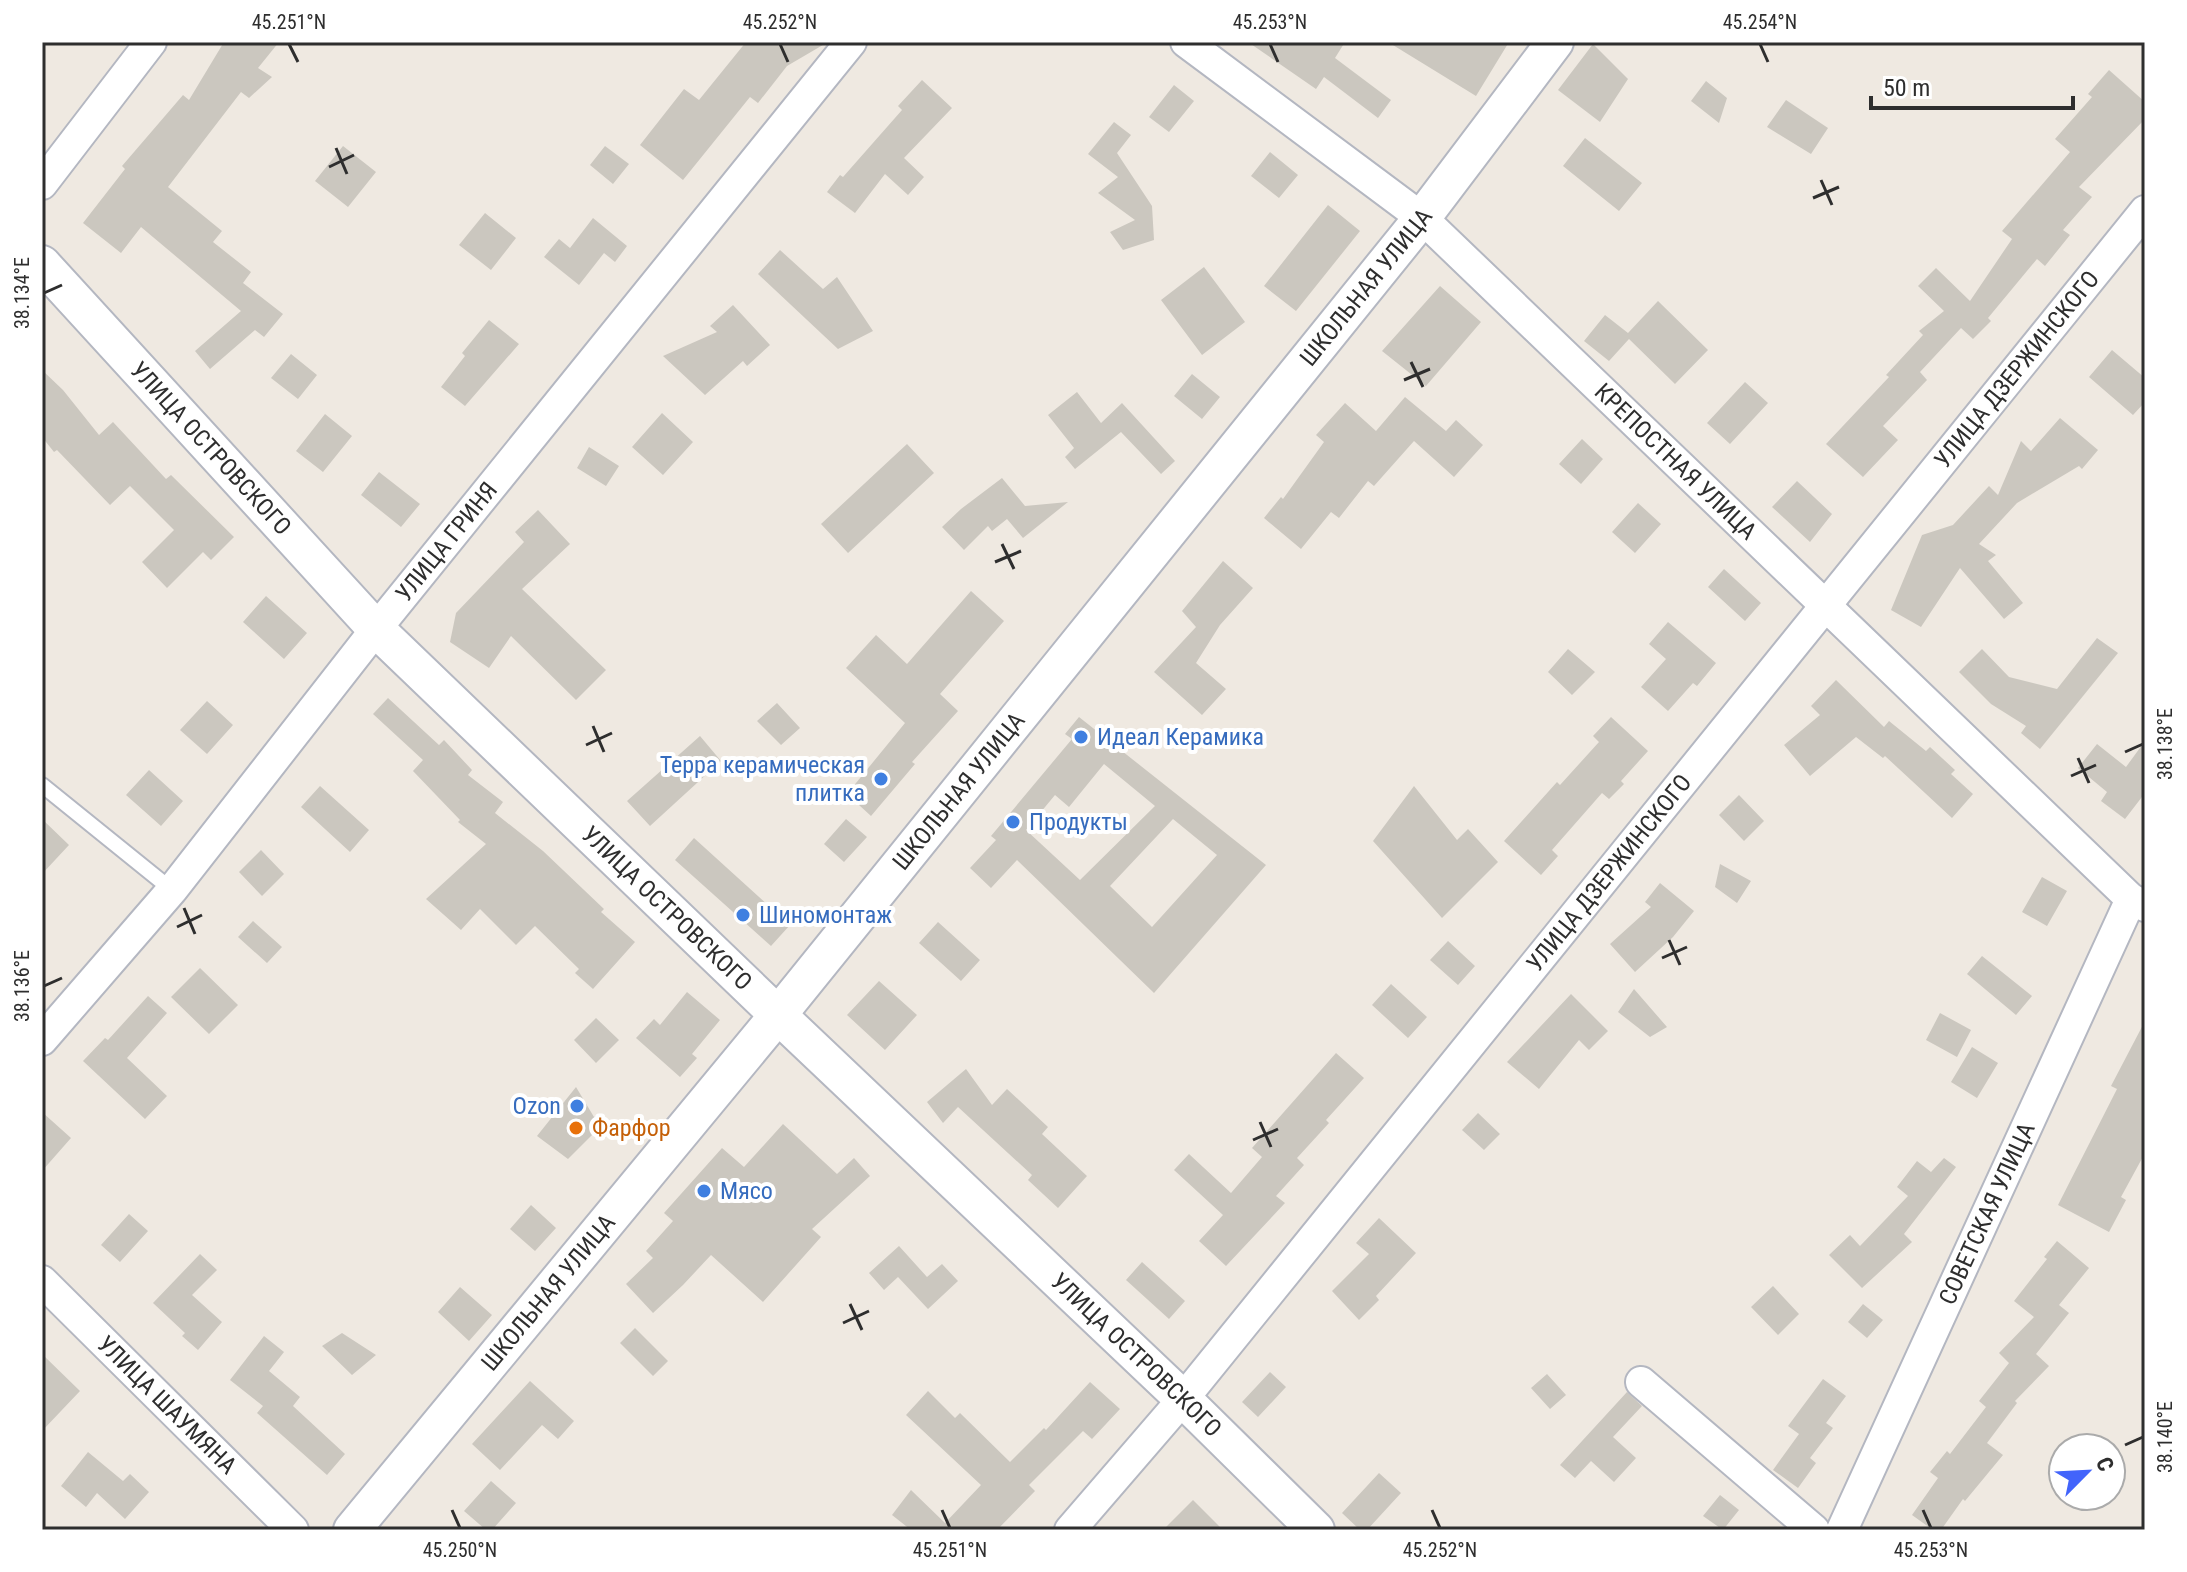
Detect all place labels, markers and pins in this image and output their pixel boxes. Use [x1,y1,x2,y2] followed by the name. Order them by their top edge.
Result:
[1097,723,1264,751] place label: Идеал Керамика
[1072,728,1090,746] marker: Идеал Керамика
[660,751,865,807] place label: Терра керамическая плитка
[872,770,890,788] marker: Терра керамическая плитка
[1029,808,1128,836] place label: Продукты
[1004,813,1022,831] marker: Продукты
[759,901,892,929] place label: Шиномонтаж
[734,906,752,924] marker: Шиномонтаж
[513,1092,561,1120] place label: Ozon
[568,1097,586,1115] marker: Ozon
[592,1114,671,1142] place label: Фарфор
[567,1119,585,1137] marker: Фарфор
[720,1177,773,1205] place label: Мясо
[695,1182,713,1200] marker: Мясо

